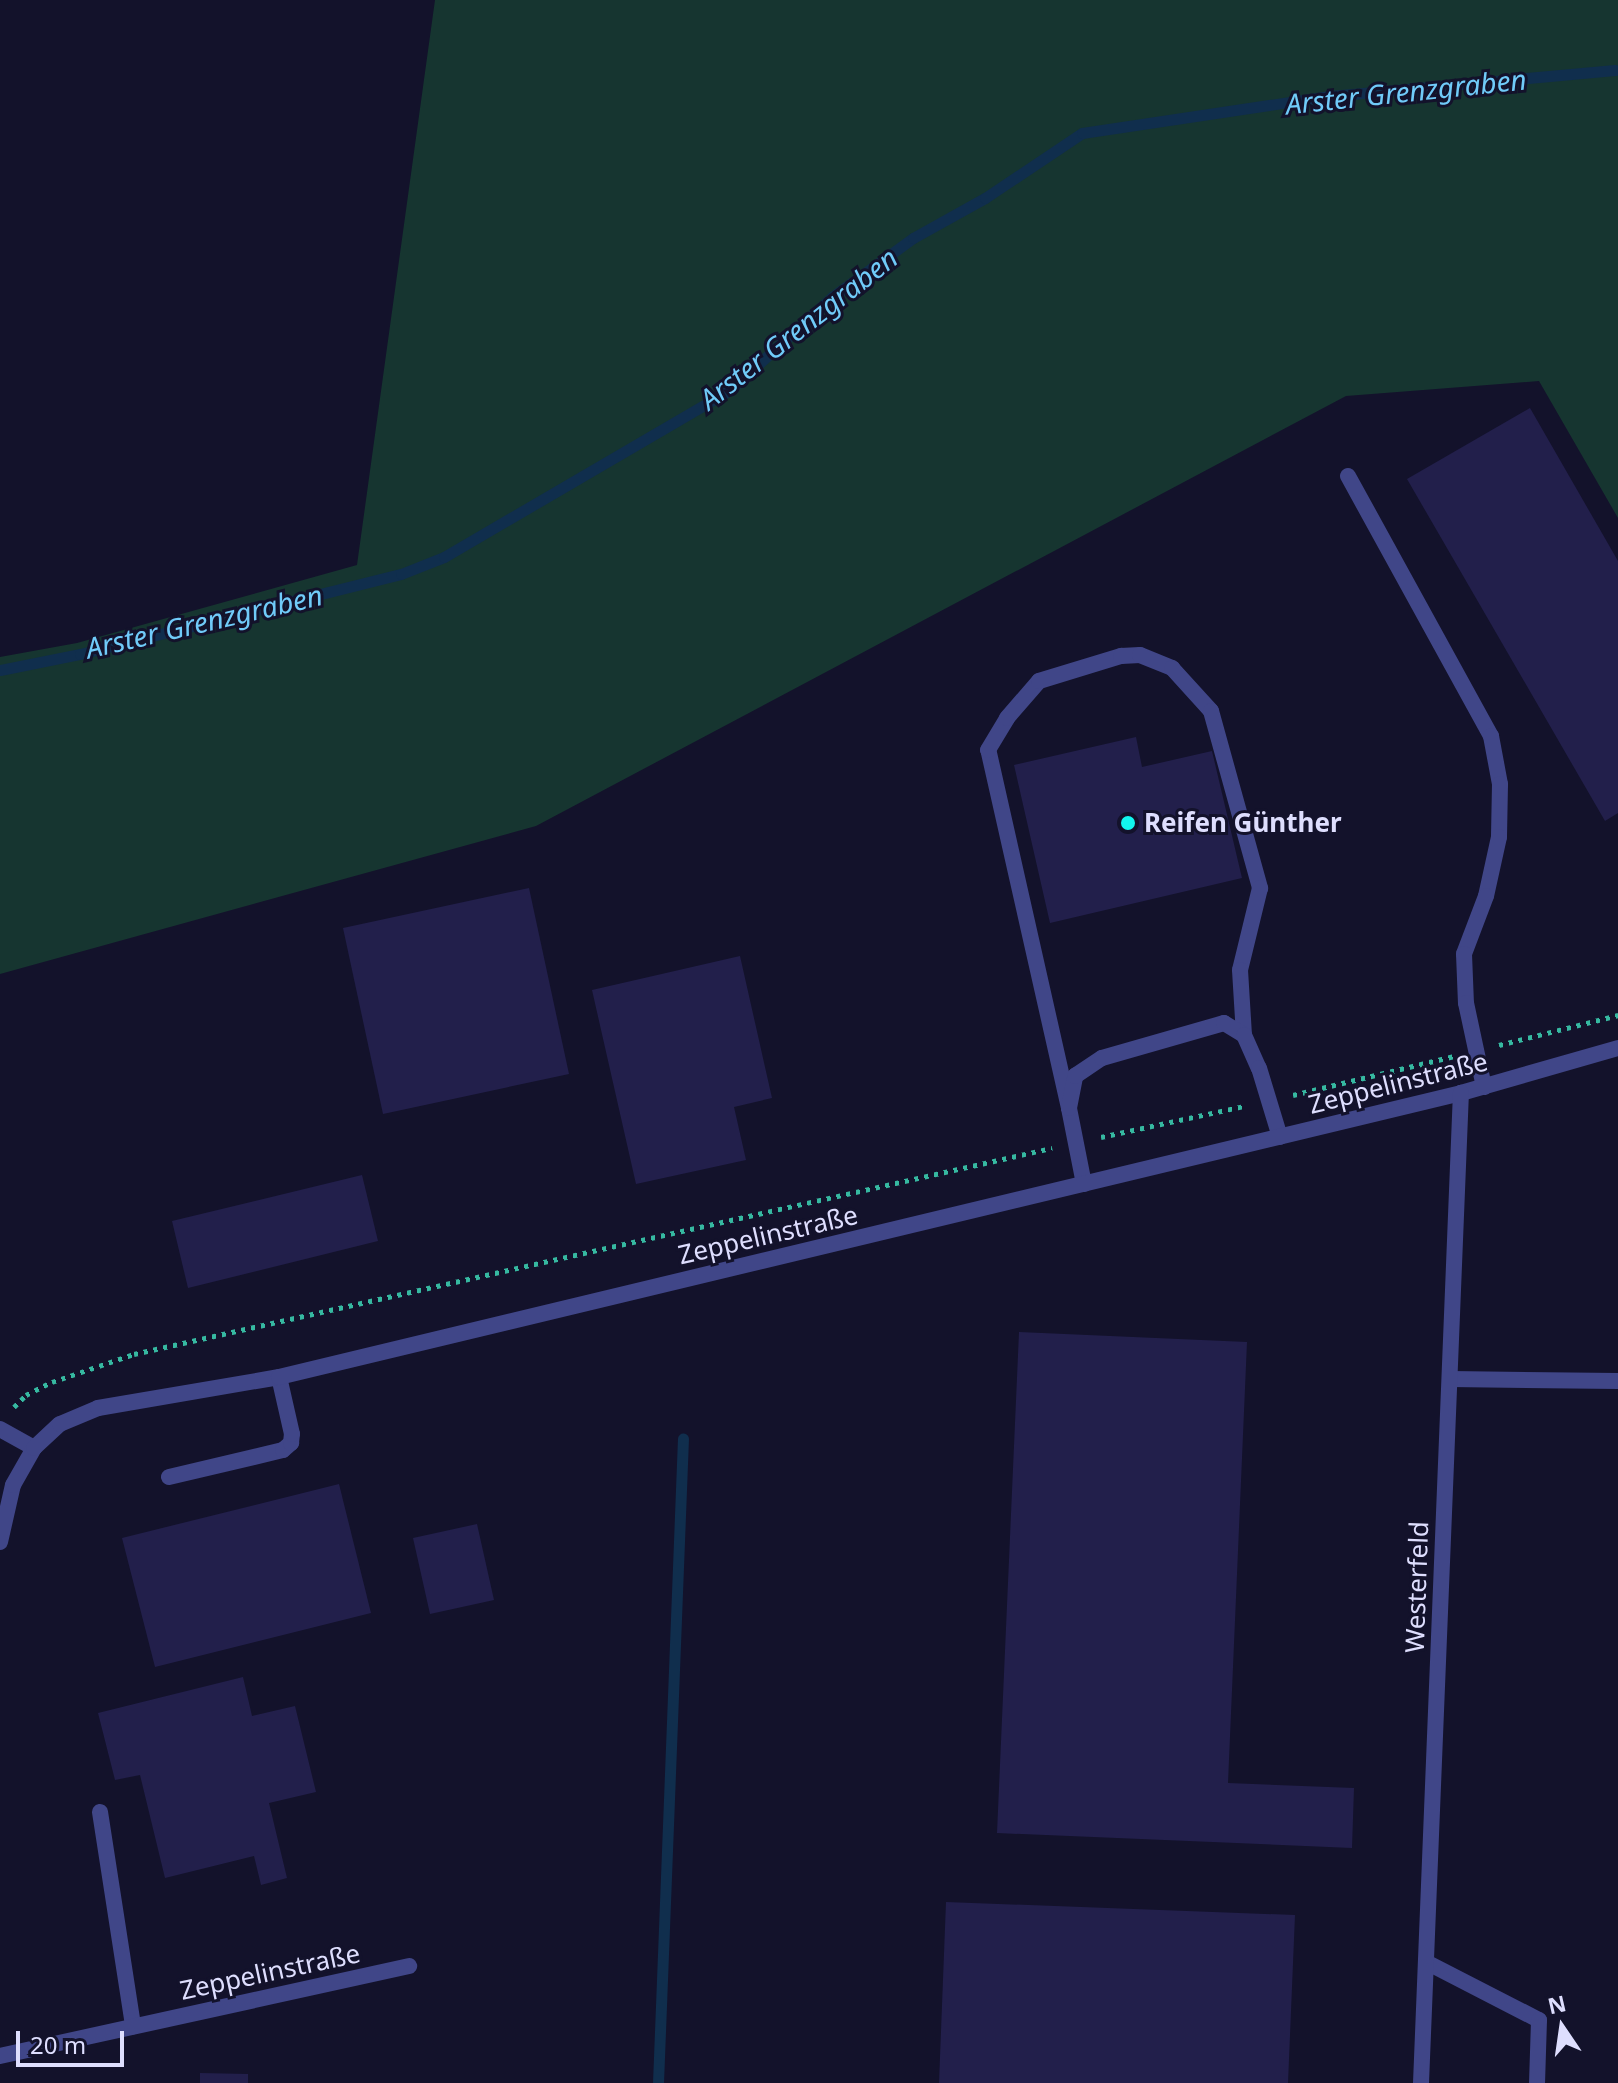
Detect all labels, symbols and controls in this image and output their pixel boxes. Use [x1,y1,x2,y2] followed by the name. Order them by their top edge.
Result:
[1284,62,1528,120] water label: Arster Grenzgraben
[692,240,904,416] water label: Arster Grenzgraben
[82,577,326,665] water label: Arster Grenzgraben
[1144,807,1342,839] place label: Reifen Günther
[1119,814,1137,832] marker: Reifen Günther
[1305,1046,1491,1120] street label: Zeppelinstraße
[675,1199,861,1271] street label: Zeppelinstraße
[1399,1521,1435,1653] street label: Westerfeld
[177,1938,363,2006] street label: Zeppelinstraße
[1522,1987,1602,2067] north arrow
[1545,1987,1569,2020] text: N
[20,2015,128,2065] scale bar
[30,2028,86,2061] text: 20 m

